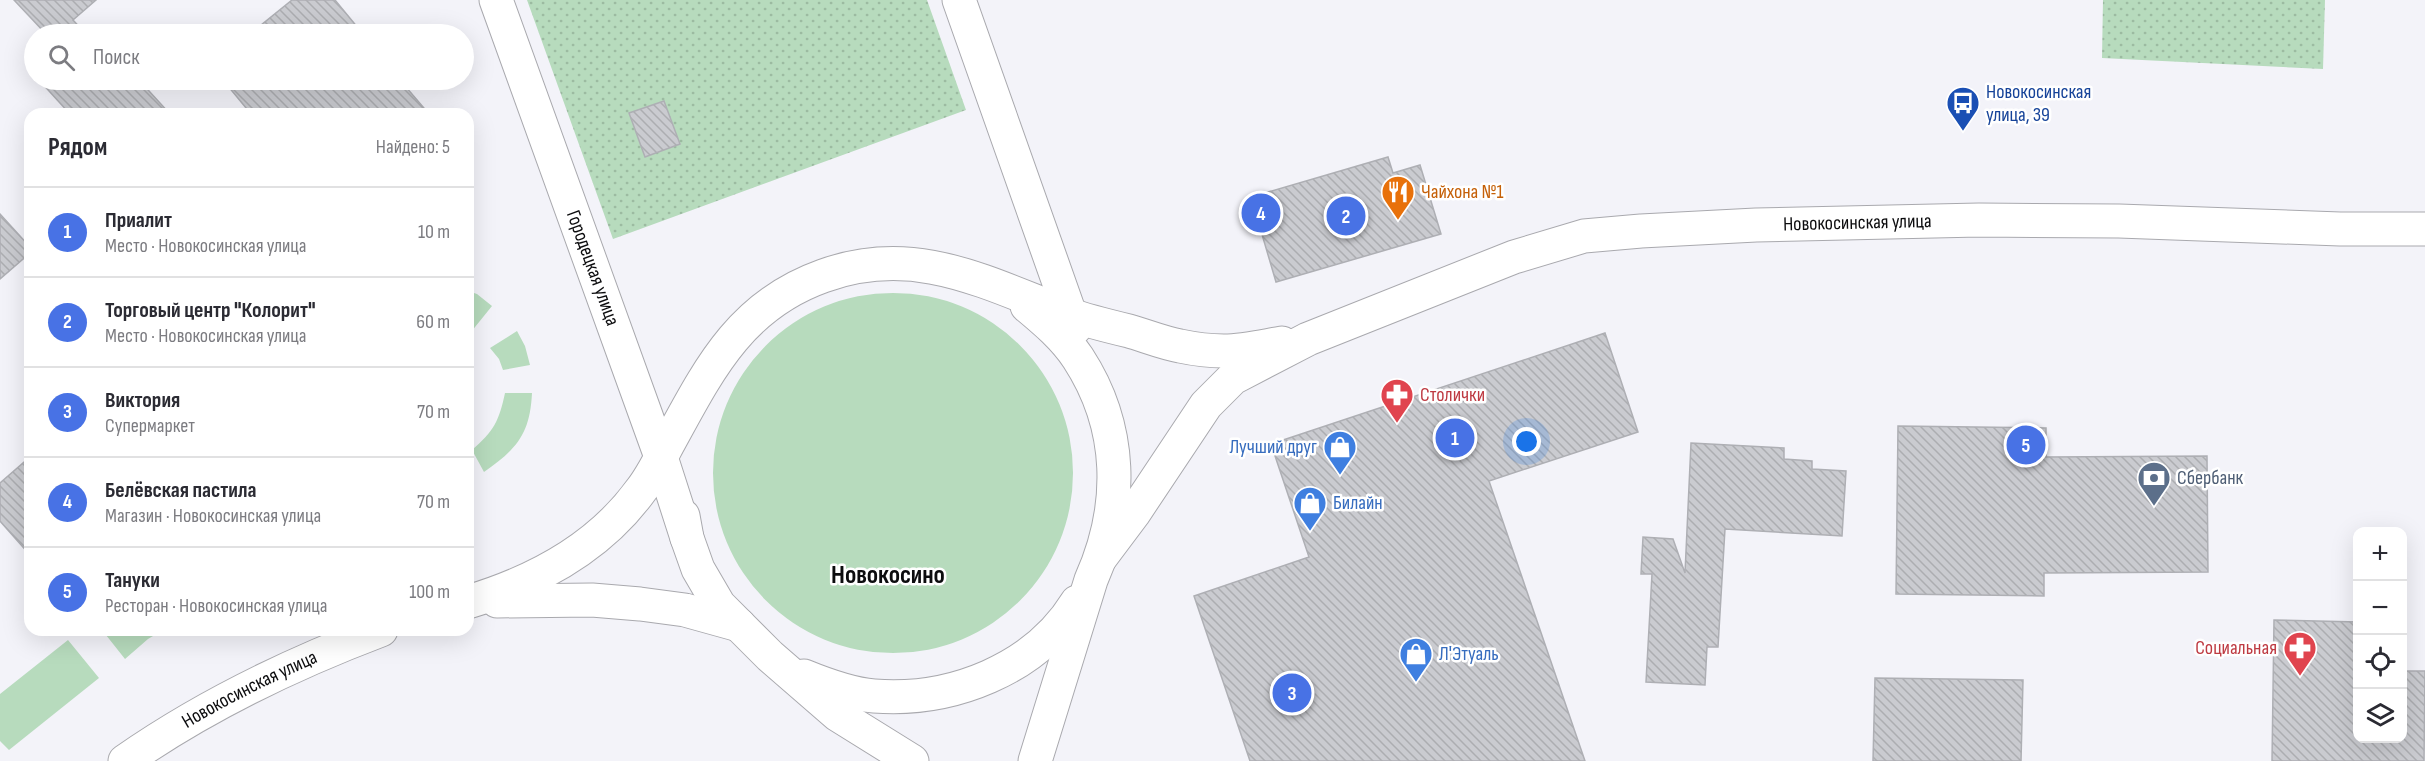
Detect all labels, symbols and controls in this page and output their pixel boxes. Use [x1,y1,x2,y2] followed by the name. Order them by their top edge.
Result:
[24,24,474,90] search box
[45,41,78,74] icon: search
[93,44,139,71] text: Поиск
[1986,80,2091,127] place label: Новокосинская улица, 39
[1945,85,1981,132] bus stop icon: Новокосинская улица, 39
[48,132,107,163] text: Рядом
[376,135,450,159] text: Найдено: 5
[1380,174,1416,221] restaurant icon: Чайхона №1
[1421,180,1504,204] place label: Чайхона №1
[1242,190,1280,236] pin: 4
[1326,194,1366,238] pin: 2
[105,207,172,234] text: Приалит
[561,207,625,329] street label: Городецкая улица
[1783,209,1932,236] street label: Новокосинская улица
[64,220,71,244] text: 1
[418,220,450,244] text: 10 m
[105,234,306,258] text: Место · Новокосинская улица
[105,297,316,324] text: Торговый центр "Колорит"
[63,310,72,334] text: 2
[416,310,450,334] text: 60 m
[105,324,306,348] text: Место · Новокосинская улица
[1379,377,1415,424] pharmacy icon: Столички
[1420,383,1485,407] place label: Столички
[105,387,180,414] text: Виктория
[63,400,72,424] text: 3
[417,400,450,424] text: 70 m
[105,414,195,438] text: Супермаркет
[1436,416,1474,460] pin: 1
[2006,422,2046,468] pin: 5
[1512,427,1541,456] your location
[1322,429,1358,476] shop icon: Лучший друг
[1229,435,1317,459] place label: Лучший друг
[2136,460,2172,507] bank icon: Сбербанк
[2177,466,2244,490] place label: Сбербанк
[105,477,256,504] text: Белёвская пастила
[1292,485,1328,532] shop icon: Билайн
[63,490,72,514] text: 4
[417,490,450,514] text: 70 m
[1333,491,1383,515] place label: Билайн
[105,504,321,528] text: Магазин · Новокосинская улица
[2353,527,2407,743] map controls
[2353,527,2407,581] button: +
[831,560,945,591] district label: Новокосино
[105,567,160,594] text: Тануки
[63,580,72,604] text: 5
[409,580,450,604] text: 100 m
[2353,581,2407,635] button: −
[105,594,327,618] text: Ресторан · Новокосинская улица
[2282,630,2318,677] pharmacy icon: Социальная
[2353,635,2407,689] button: locate
[1398,636,1434,683] shop icon: Л'Этуаль
[2195,636,2277,660] place label: Социальная
[1439,642,1499,666] place label: Л'Этуаль
[178,645,321,734] street label: Новокосинская улица
[1272,670,1312,716] pin: 3
[2353,689,2407,743] button: layers

